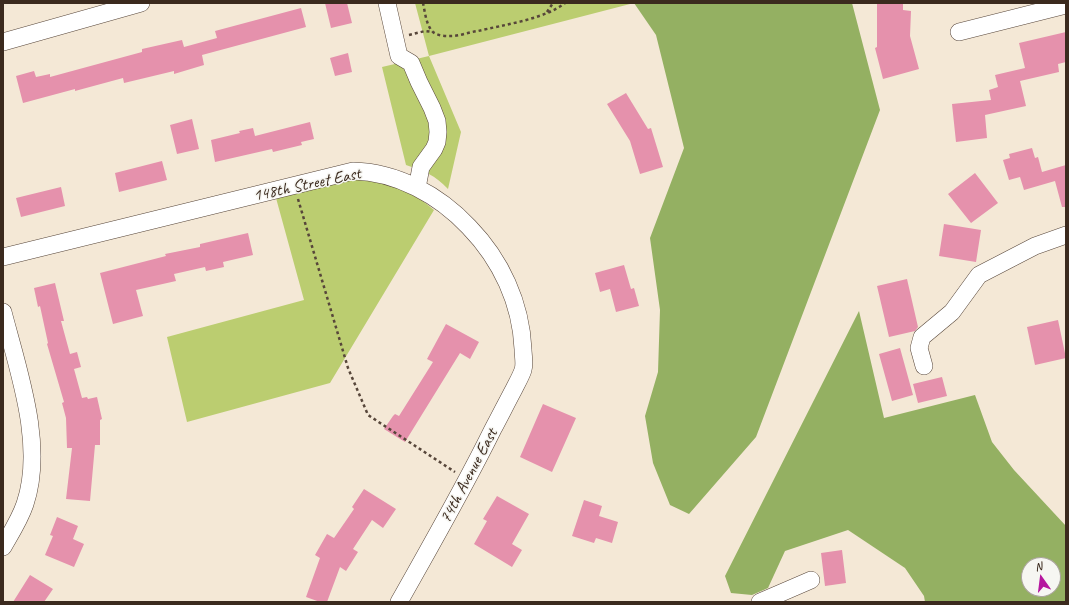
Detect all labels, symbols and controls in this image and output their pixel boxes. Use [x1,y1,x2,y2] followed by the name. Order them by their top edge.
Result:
[251,164,363,206] street label: 148th Street East
[436,425,502,527] street label: 74th Avenue East
[1021,557,1061,597] north arrow
[1033,559,1043,574] text: N

